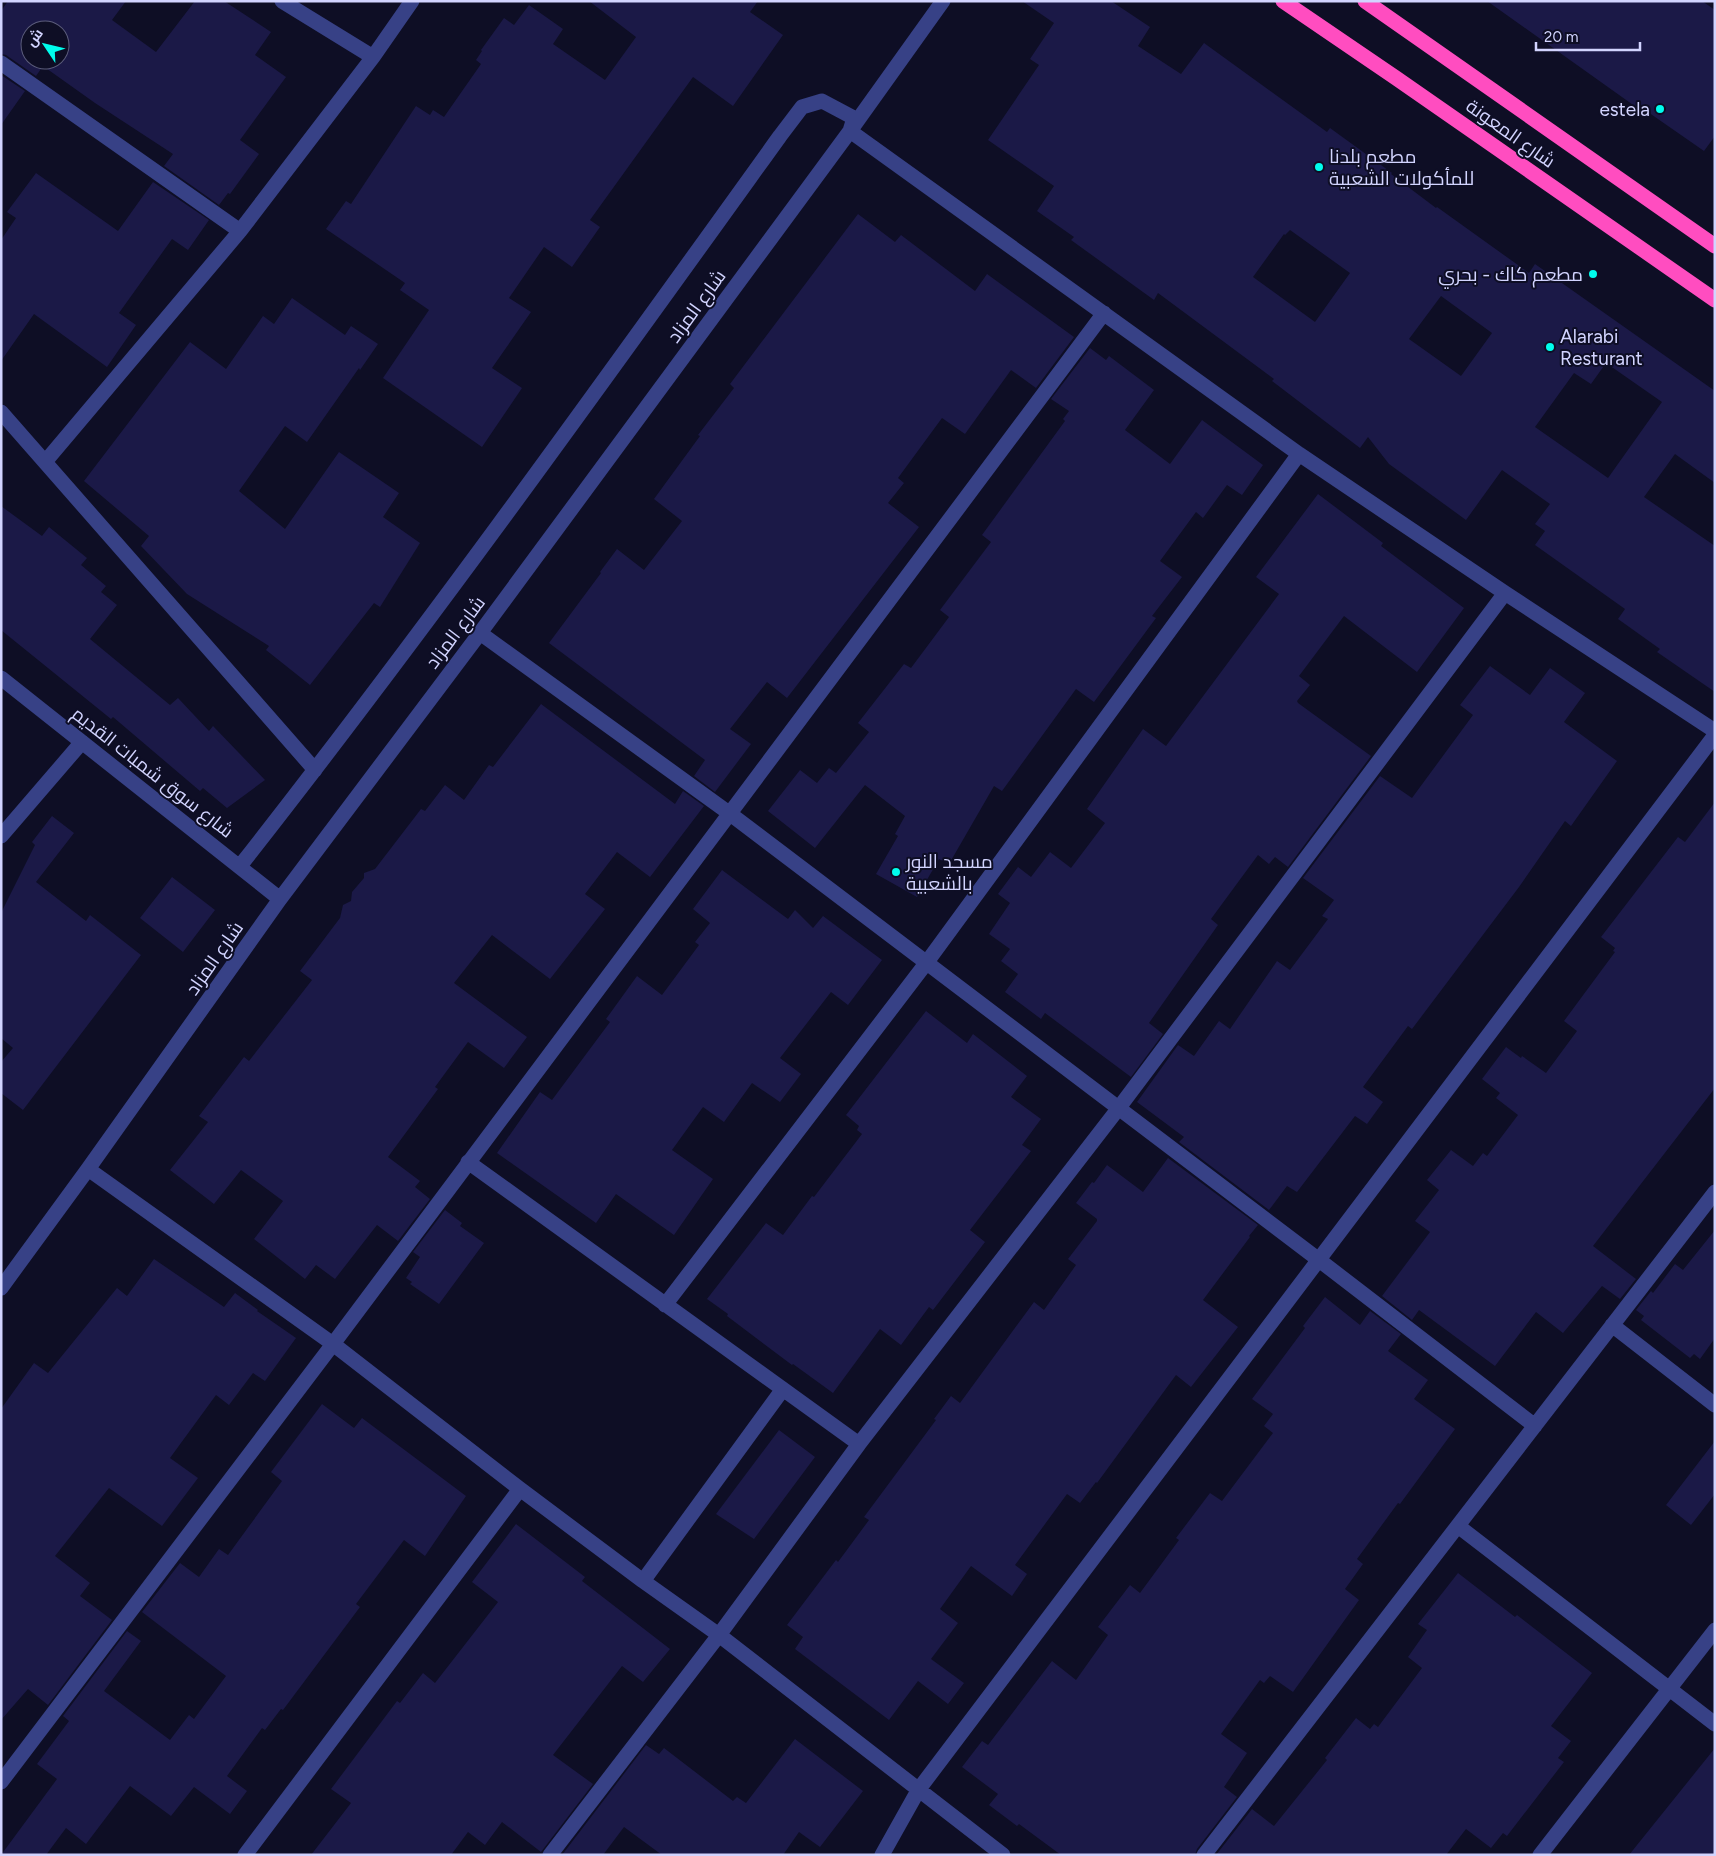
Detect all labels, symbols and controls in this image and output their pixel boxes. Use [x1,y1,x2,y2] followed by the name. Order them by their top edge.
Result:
[20,20,70,70] north arrow
[1536,20,1640,52] scale bar
[23,26,47,50] text: ش
[1544,28,1578,46] text: 20 m
[1460,94,1560,174] street label: شارع المعونة
[1599,98,1650,121] place label: estela
[1654,103,1666,115] marker: estela
[1329,145,1474,190] place label: مطعم بلدنا للمأكولات الشعبية
[1313,161,1325,173] marker: مطعم بلدنا للمأكولات الشعبية
[1438,263,1583,289] place label: مطعم كاك - بحري
[662,265,732,348] street label: شارع المزاد
[1587,268,1599,280] marker: مطعم كاك - بحري
[1560,325,1643,370] place label: Alarabi Resturant
[1544,341,1556,353] marker: Alarabi Resturant
[421,592,492,674] street label: شارع المزاد
[66,702,238,844] street label: شارع سوق شمبات القديم
[905,850,993,895] place label: مسجد النور بالشعبية
[890,866,902,878] marker: مسجد النور بالشعبية
[181,917,250,1001] street label: شارع المزاد

